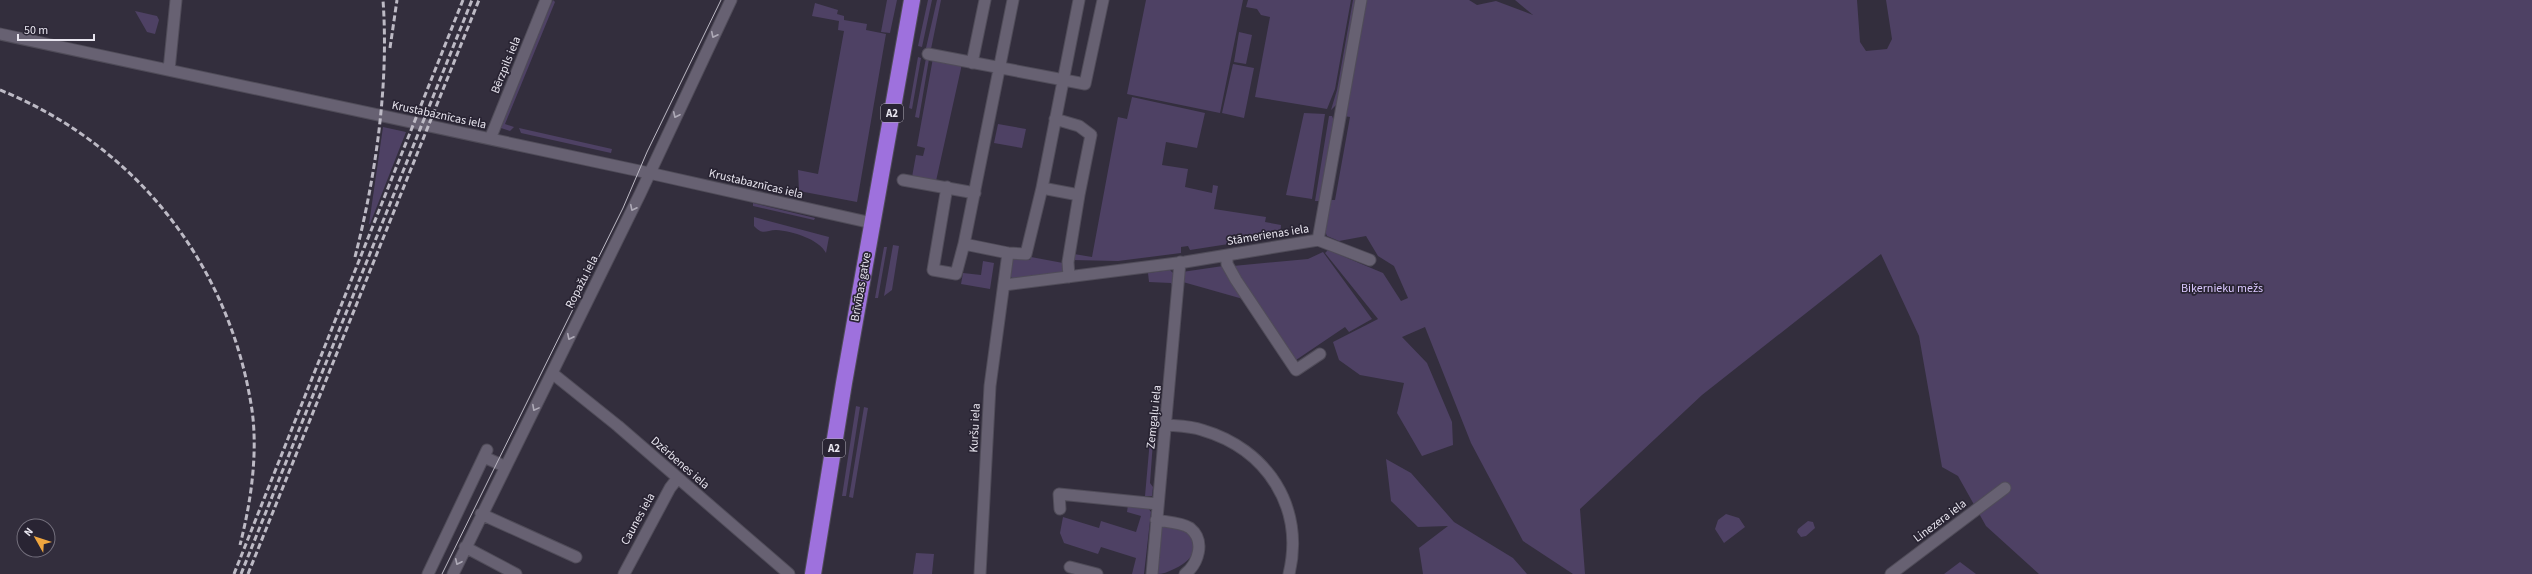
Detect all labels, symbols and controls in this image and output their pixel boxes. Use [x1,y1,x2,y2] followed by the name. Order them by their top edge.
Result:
[18,16,94,42] scale bar
[24,22,48,39] text: 50 m
[711,31,719,38] one-way arrow
[487,34,525,96] street label: Bērzpils iela
[390,97,488,133] street label: Krustabaznīcas iela
[881,104,903,122] road number: A2
[673,111,681,118] one-way arrow
[707,165,805,203] street label: Krustabaznīcas iela
[630,204,638,212] one-way arrow
[1226,220,1310,250] street label: Stāmerienas iela
[847,251,875,323] street label: Brīvības gatve
[561,252,603,312] street label: Ropažu iela
[2181,280,2263,297] park label: Biķernieku mežs
[567,332,575,340] one-way arrow
[1142,384,1166,450] street label: Zemgaļu iela
[965,403,985,453] street label: Kuršu iela
[532,404,540,411] one-way arrow
[647,433,713,493] street label: Dzērbenes iela
[823,439,845,457] road number: A2
[617,490,659,548] street label: Caunes iela
[1910,495,1970,547] street label: Linezera iela
[16,518,56,558] north arrow
[20,524,37,540] text: N
[455,558,463,565] one-way arrow

